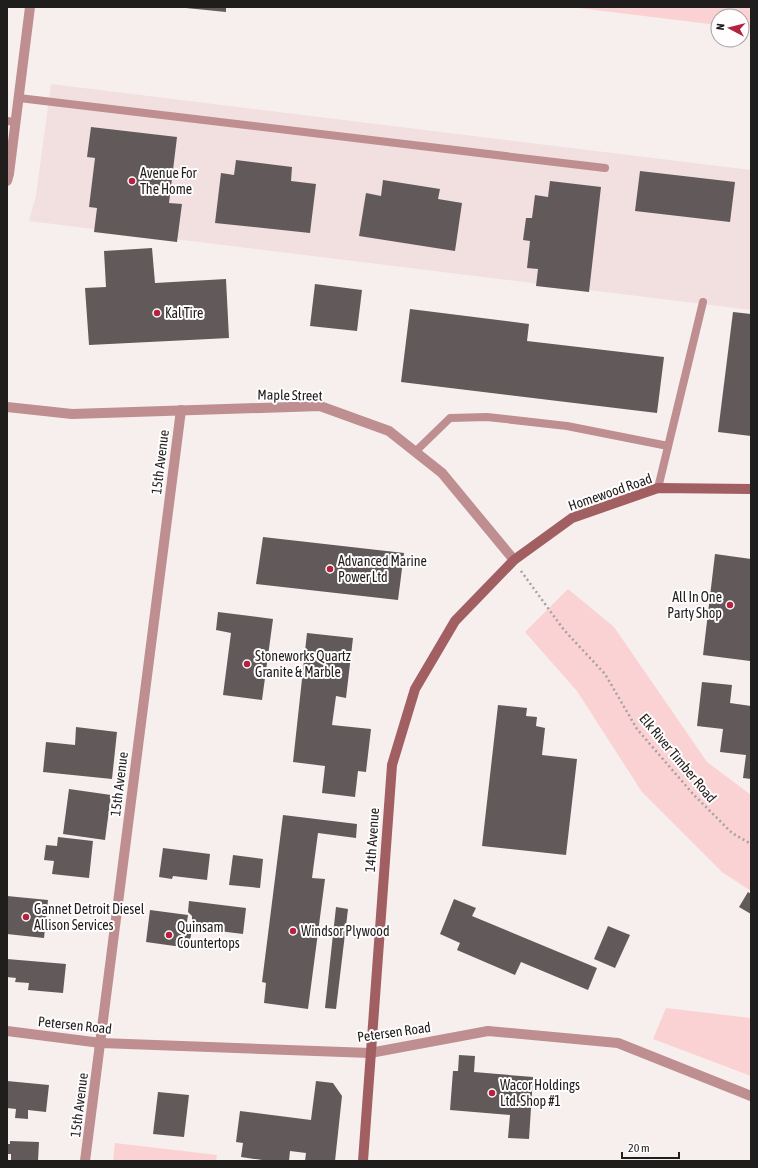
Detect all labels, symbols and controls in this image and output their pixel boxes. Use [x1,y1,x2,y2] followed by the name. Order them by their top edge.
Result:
[710,8,750,48] north arrow
[714,23,726,31] text: N
[140,165,198,197] place label: Avenue For The Home
[127,176,137,186] marker: Avenue For The Home
[165,305,203,321] place label: Kal Tire
[152,308,162,318] marker: Kal Tire
[257,386,323,404] street label: Maple Street
[148,429,172,495] street label: 15th Avenue
[566,470,654,514] street label: Homewood Road
[338,553,427,585] place label: Advanced Marine Power Ltd
[325,564,335,574] marker: Advanced Marine Power Ltd
[667,589,722,621] place label: All In One Party Shop
[725,600,735,610] marker: All In One Party Shop
[255,648,351,680] place label: Stoneworks Quartz Granite & Marble
[242,659,252,669] marker: Stoneworks Quartz Granite & Marble
[636,710,720,806] street label: Elk River Timber Road
[107,751,131,817] street label: 15th Avenue
[362,807,382,873] street label: 14th Avenue
[34,901,145,933] place label: Gannet Detroit Diesel Allison Services
[21,912,31,922] marker: Gannet Detroit Diesel Allison Services
[177,919,240,951] place label: Quinsam Countertops
[301,923,390,939] place label: Windsor Plywood
[288,926,298,936] marker: Windsor Plywood
[164,930,174,940] marker: Quinsam Countertops
[37,1013,113,1037] street label: Petersen Road
[356,1019,432,1045] street label: Petersen Road
[67,1072,91,1138] street label: 15th Avenue
[500,1077,580,1109] place label: Wacor Holdings Ltd. Shop #1
[487,1088,497,1098] marker: Wacor Holdings Ltd. Shop #1
[622,1134,679,1160] scale bar
[628,1141,650,1155] text: 20 m

